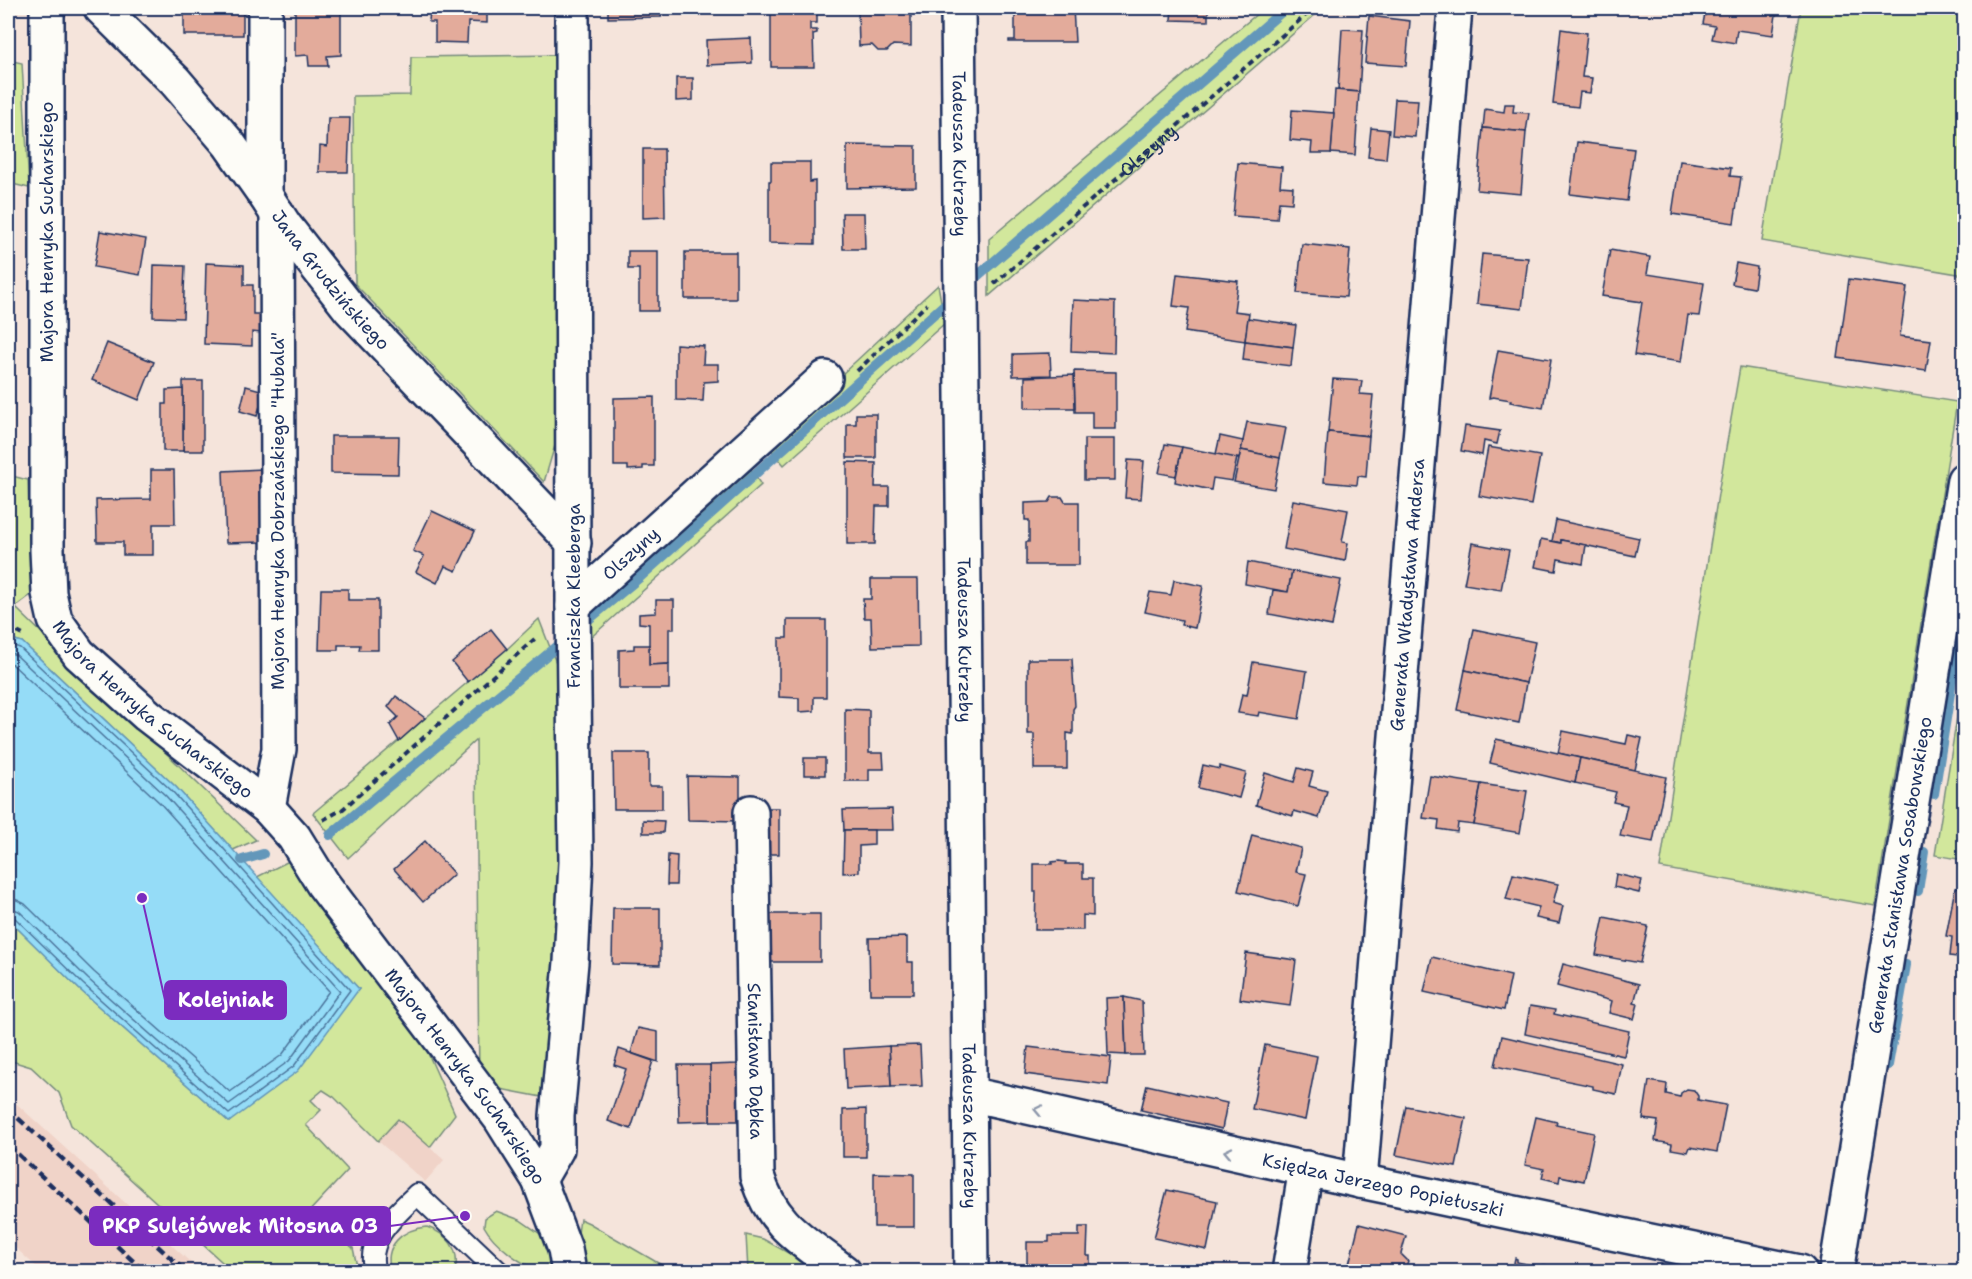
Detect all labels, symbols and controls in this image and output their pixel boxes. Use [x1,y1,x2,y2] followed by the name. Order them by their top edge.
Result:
[947,71,972,237] street label: Tadeusza Kutrzeby
[35,102,59,362] street label: Majora Henryka Sucharskiego
[1115,119,1182,182] street label: Olszyny
[266,206,395,355] street label: Jana Grudzińskiego
[266,332,290,690] street label: Majora Henryka Dobrzańskiego "Hubala"
[1384,458,1430,732] street label: Generała Władysława Andersa
[562,503,586,689] street label: Franciszka Kleeberga
[597,522,664,586] street label: Olszyny
[952,557,977,723] street label: Tadeusza Kutrzeby
[47,615,258,804] street label: Majora Henryka Sucharskiego
[1863,715,1938,1035] street label: Generała Stanisława Sosabowskiego
[379,964,551,1189] street label: Majora Henryka Sucharskiego
[165,981,286,1019] callout: Kolejniak
[742,982,768,1139] street label: Stanisława Dąbka
[178,987,274,1013] text: Kolejniak
[957,1043,982,1209] street label: Tadeusza Kutrzeby
[1033,1105,1043,1118] one-way arrow
[1224,1146,1234,1159] one-way arrow
[1260,1148,1506,1222] street label: Księdza Jerzego Popiełuszki
[90,1207,390,1245] callout: PKP Sulejówek Miłosna 03
[102,1213,378,1239] text: PKP Sulejówek Miłosna 03

